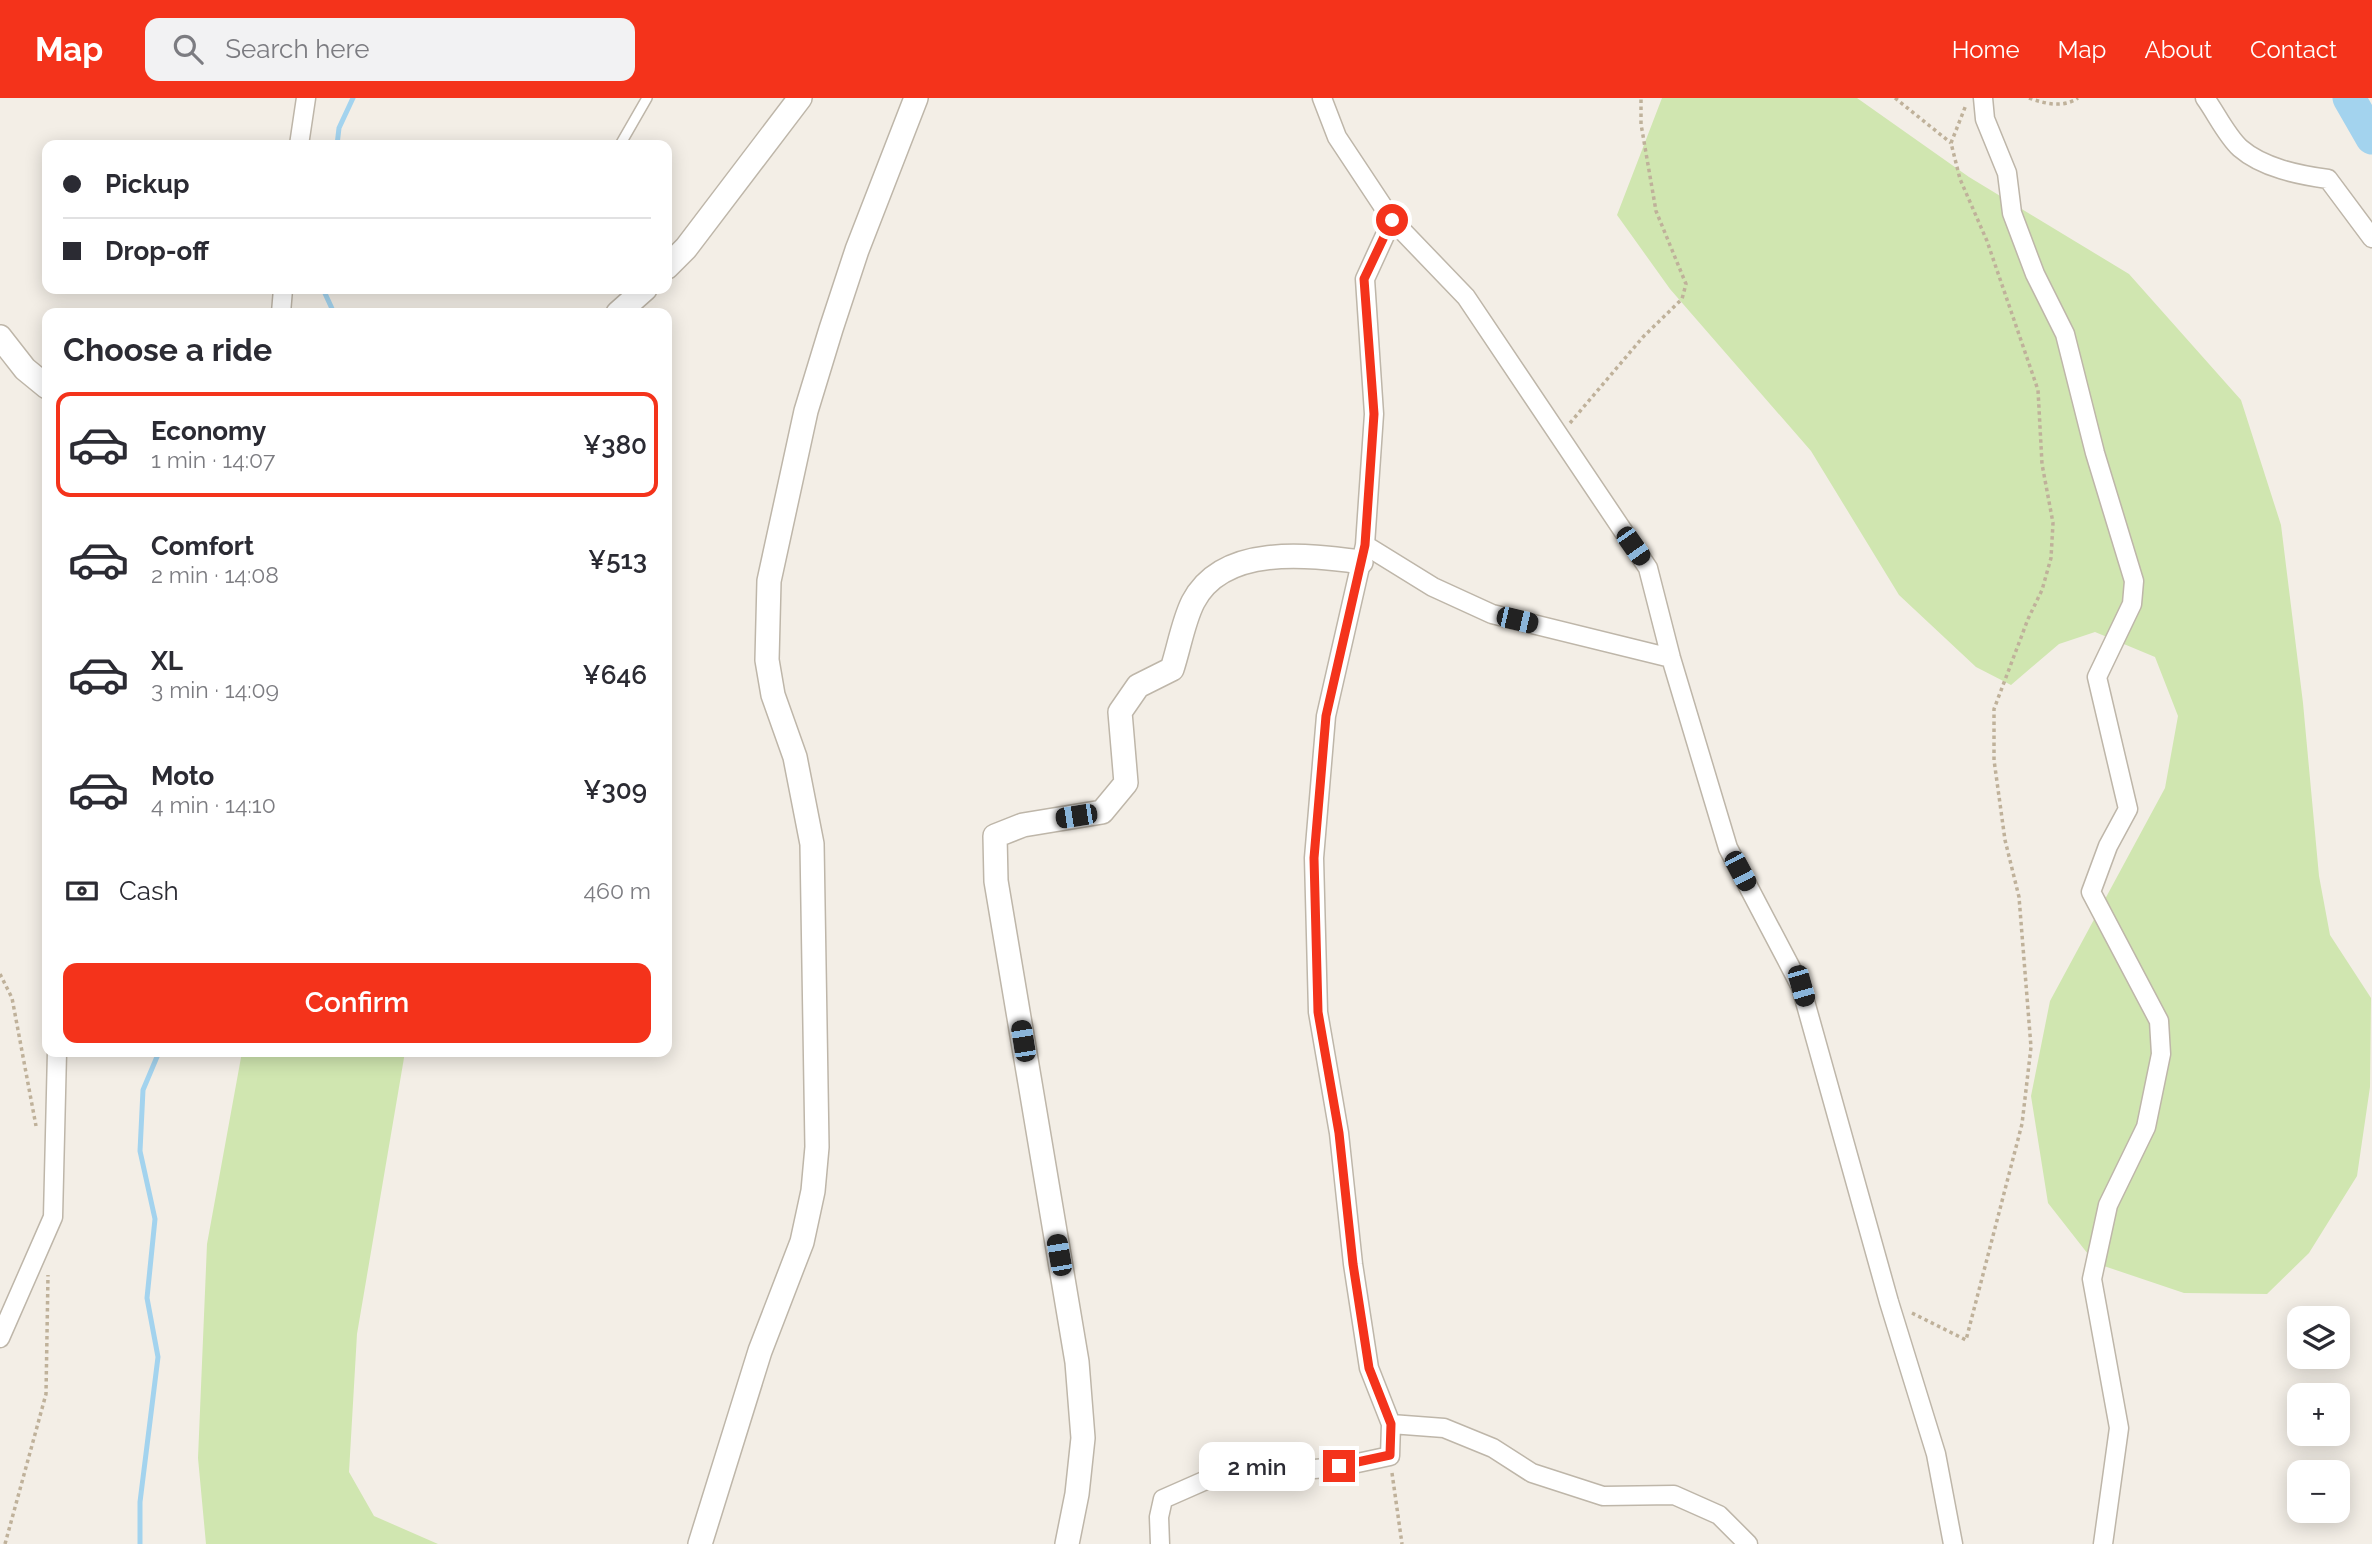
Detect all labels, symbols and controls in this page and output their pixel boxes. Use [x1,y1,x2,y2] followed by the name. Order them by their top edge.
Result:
[145,18,635,81] search box
[35,30,103,69] text: Map
[169,30,207,68] icon: search
[225,34,370,64] text: Search here
[1952,35,2020,64] text: Home
[2058,35,2106,64] text: Map
[2144,35,2212,64] text: About
[2250,35,2337,64] text: Contact
[105,169,190,199] text: Pickup
[1376,204,1408,236] route start
[105,236,209,266] text: Drop-off
[63,331,272,368] text: Choose a ride
[67,413,130,476] icon: car
[151,416,266,446] text: Economy
[583,430,647,460] text: ¥380
[151,446,275,473] text: 1 min · 14:07
[1613,523,1654,569] car
[67,528,130,591] icon: car
[151,531,254,561] text: Comfort
[588,545,647,575] text: ¥513
[151,561,279,588] text: 2 min · 14:08
[1495,605,1540,635] car
[67,643,130,706] icon: car
[151,646,183,676] text: XL
[583,660,647,690] text: ¥646
[151,676,279,703] text: 3 min · 14:09
[67,758,130,821] icon: car
[151,761,214,791] text: Moto
[583,775,647,805] text: ¥309
[151,791,276,818] text: 4 min · 14:10
[1054,802,1099,830] car
[1721,848,1760,894] car
[63,872,101,910] icon: cash
[119,876,179,906] text: Cash
[583,877,651,904] text: 460 m
[63,963,651,1043] button: Confirm
[1786,963,1817,1009] car
[1010,1019,1037,1063] car
[1046,1232,1073,1278] car
[2287,1306,2350,1523] map controls
[2287,1306,2350,1369] button: layers
[2287,1383,2350,1446] button: +
[1199,1442,1314,1490] callout: 2 min
[1323,1450,1355,1482] route end
[1228,1453,1286,1480] text: 2 min
[2287,1460,2350,1523] button: −

